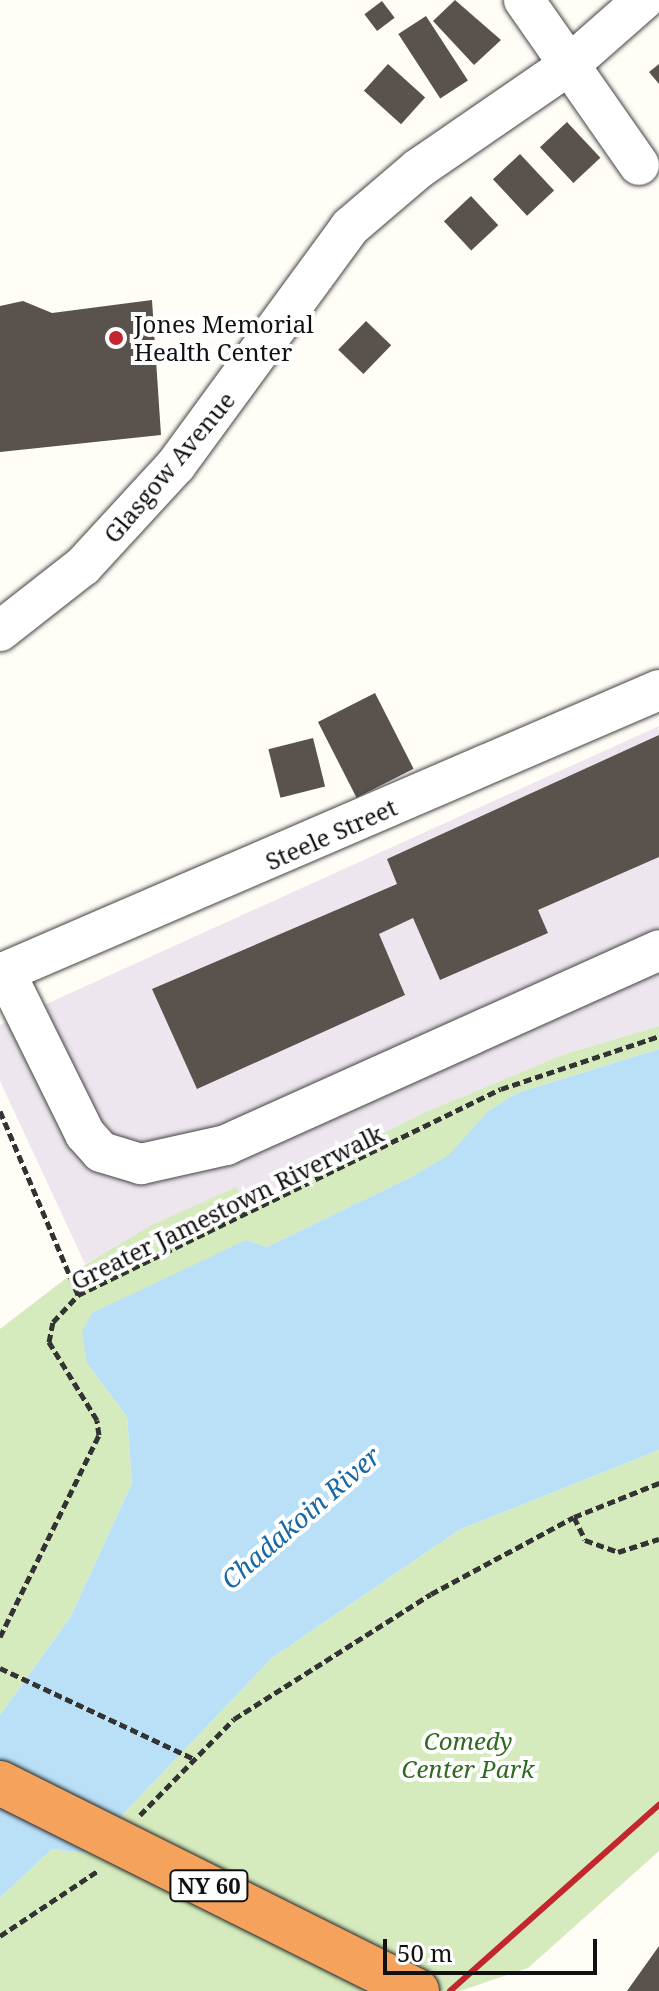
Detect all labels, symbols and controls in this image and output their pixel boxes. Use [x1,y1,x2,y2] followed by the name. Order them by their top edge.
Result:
[134,310,314,366] place label: Jones Memorial Health Center
[105,327,127,349] marker: Jones Memorial Health Center
[97,386,241,548] street label: Glasgow Avenue
[261,792,401,876] street label: Steele Street
[66,1119,388,1295] street label: Greater Jamestown Riverwalk
[215,1440,387,1596] water label: Chadakoin River
[401,1727,535,1783] park label: Comedy Center Park
[169,1868,249,1904] road number: NY 60
[387,1923,601,1973] scale bar
[397,1936,453,1969] text: 50 m

